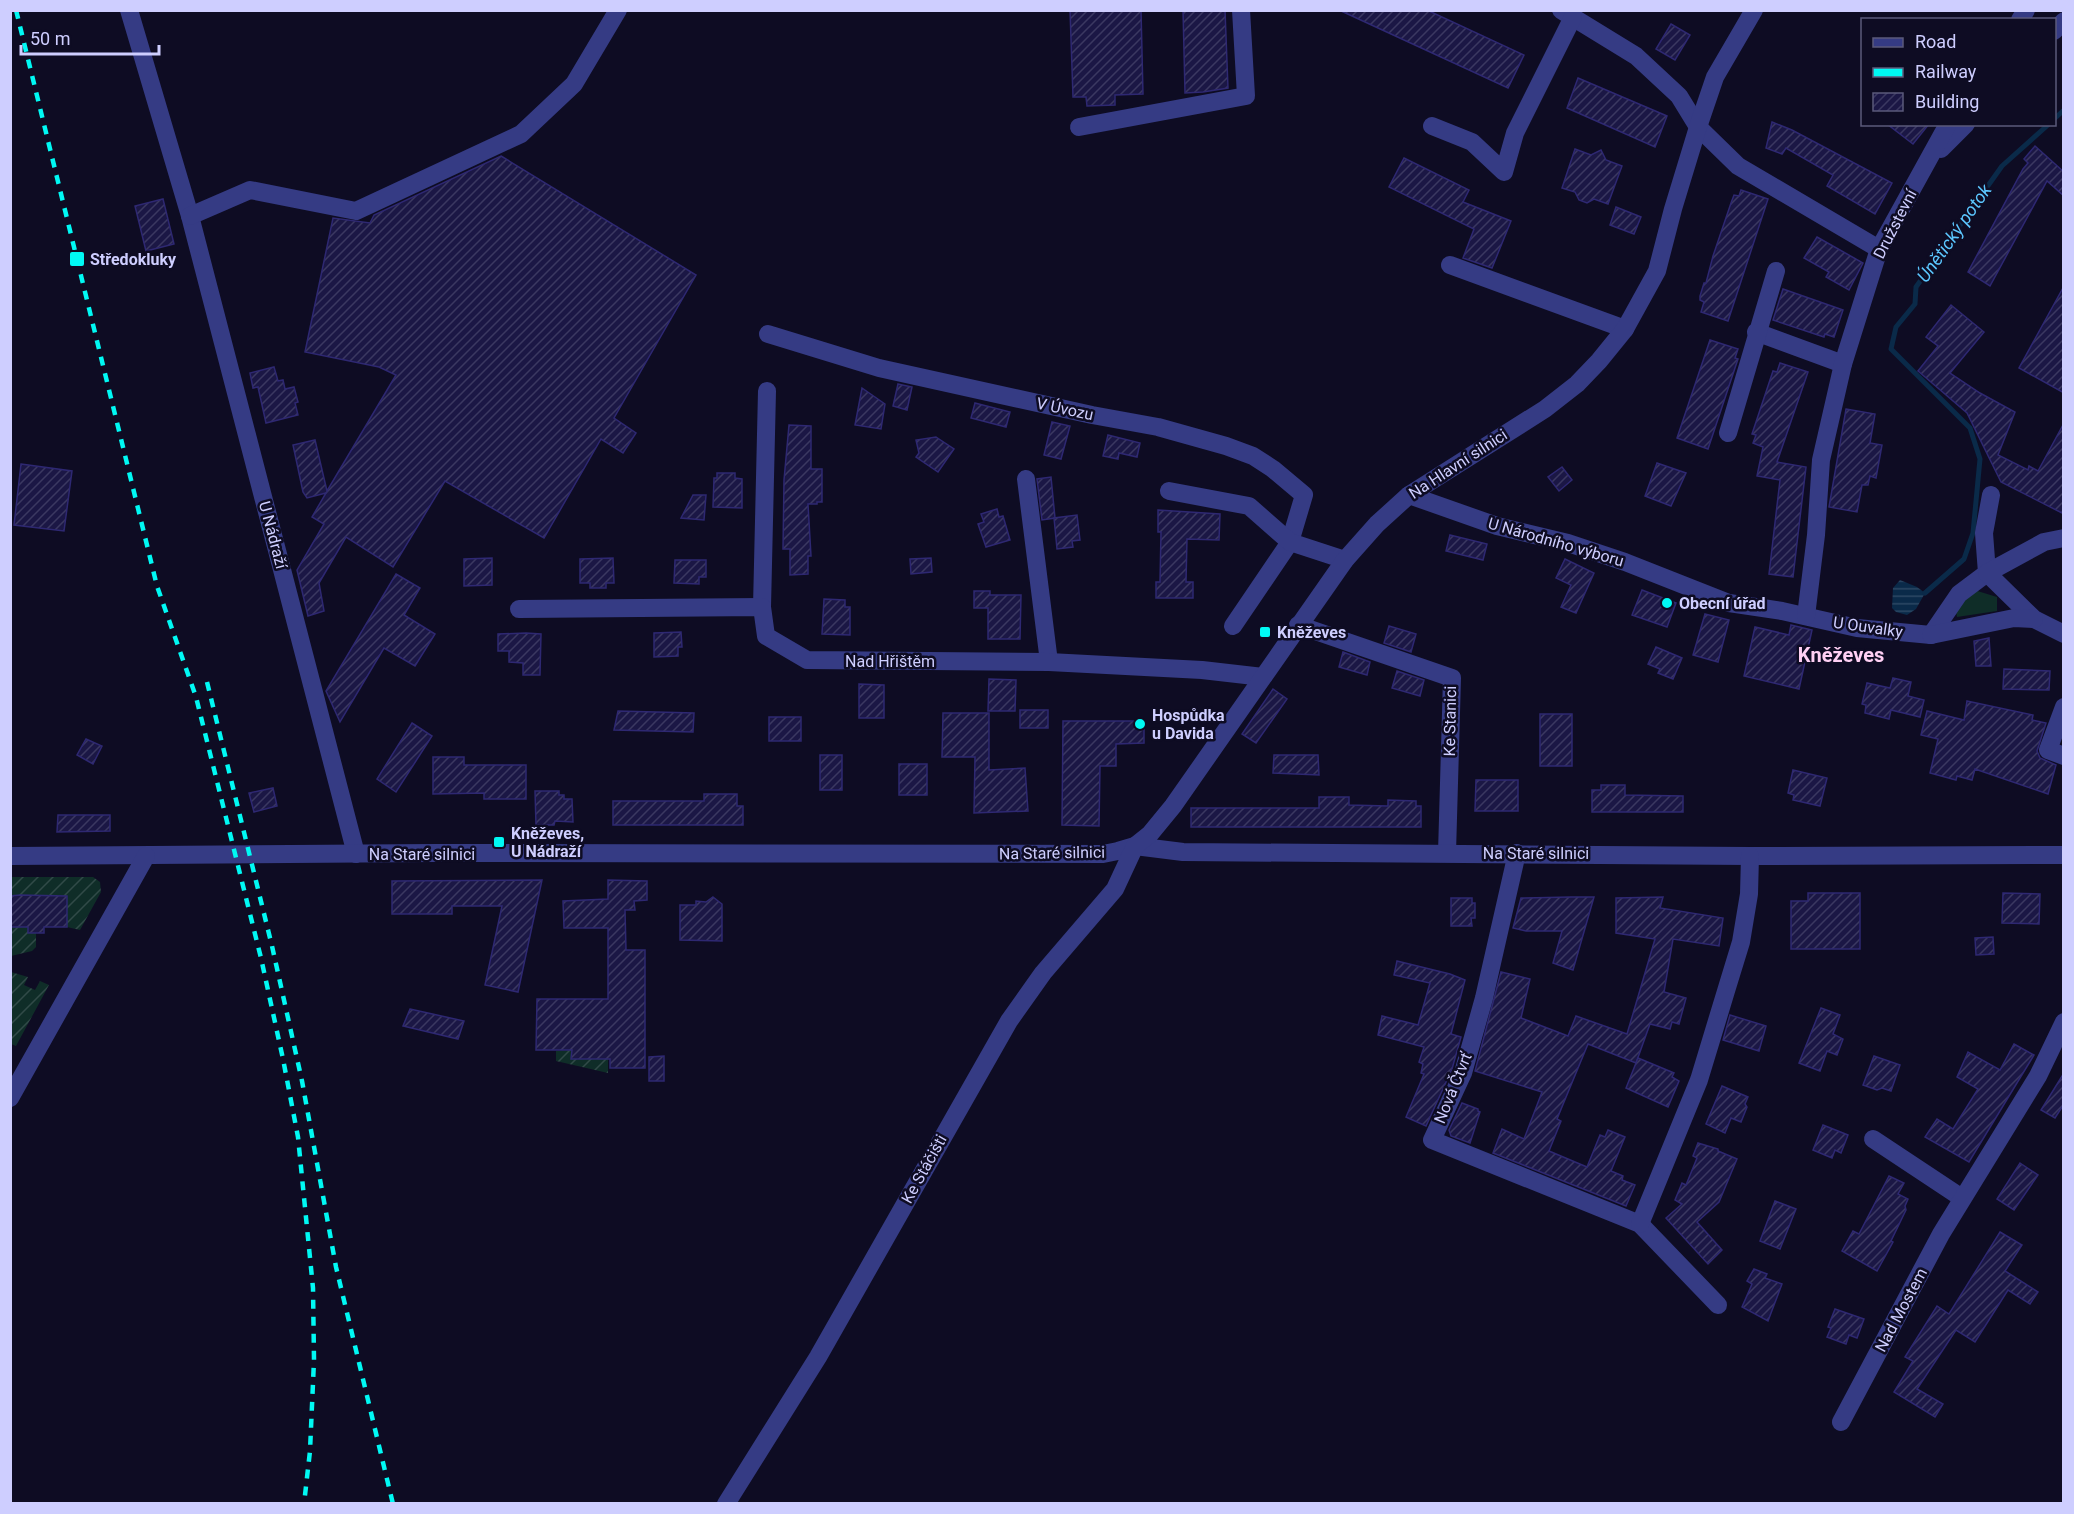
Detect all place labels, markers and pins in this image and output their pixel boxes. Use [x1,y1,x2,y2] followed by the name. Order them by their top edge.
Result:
[68,250,86,268] marker: Středokluky
[90,250,177,269] place label: Středokluky
[1679,594,1765,613] place label: Obecní úřad
[1660,596,1674,610] marker: Obecní úřad
[1277,623,1346,642] place label: Kněževes
[1258,625,1272,639] marker: Kněževes
[1152,706,1225,743] place label: Hospůdka u Davida
[1133,717,1147,731] marker: Hospůdka u Davida
[511,824,584,861] place label: Kněževes, U Nádraží
[492,835,506,849] marker: Kněževes, U Nádraží

